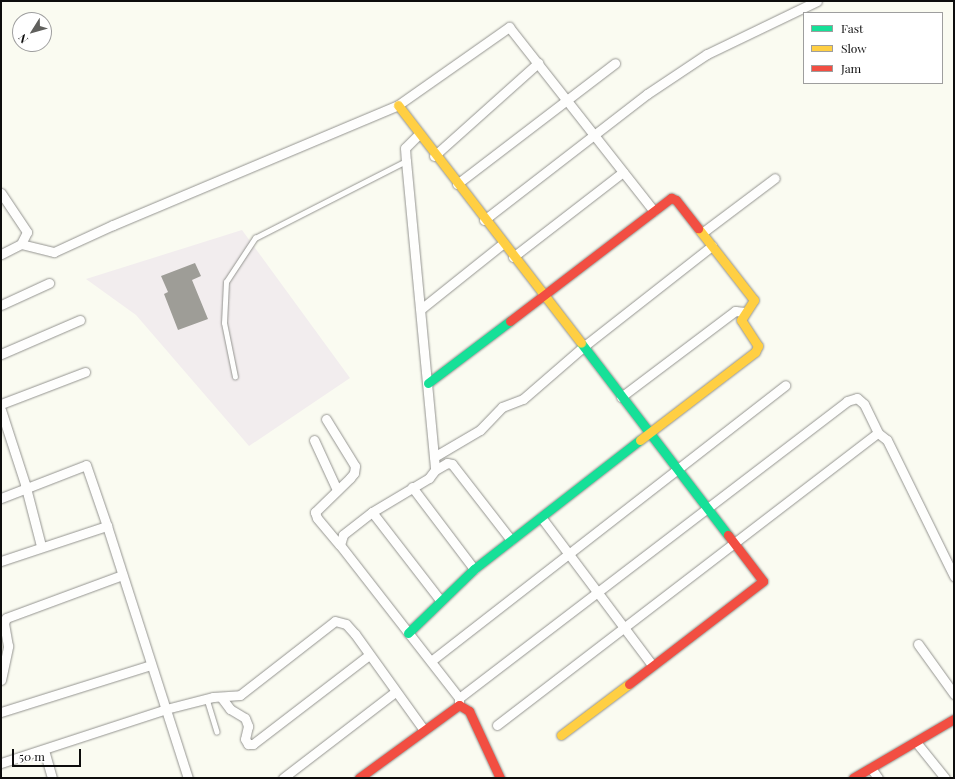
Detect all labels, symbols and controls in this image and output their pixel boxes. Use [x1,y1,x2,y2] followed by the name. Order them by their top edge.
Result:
[12,12,52,52] north arrow
[803,12,943,84] legend
[841,20,863,36] text: Fast
[14,31,31,47] text: N
[841,40,867,56] text: Slow
[841,60,861,76] text: Jam
[14,741,83,767] scale bar
[19,748,45,764] text: 50 m

